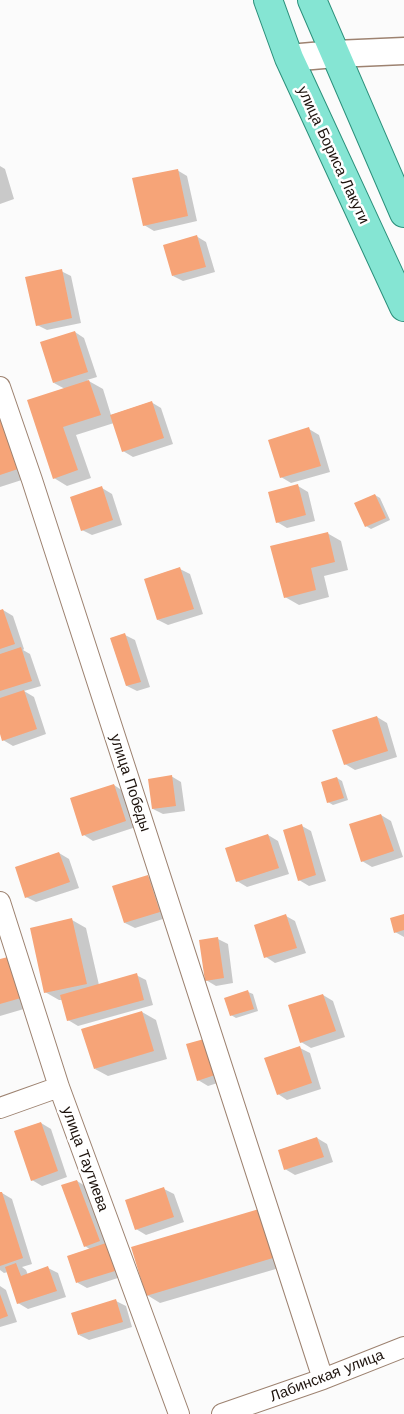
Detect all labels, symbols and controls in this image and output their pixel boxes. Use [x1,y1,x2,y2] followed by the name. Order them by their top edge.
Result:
[293,83,373,227] street label: улица Бориса Лакути
[106,732,154,834] street label: улица Победы
[58,1104,112,1214] street label: улица Таутиева
[267,1346,387,1406] street label: Лабинская улица

